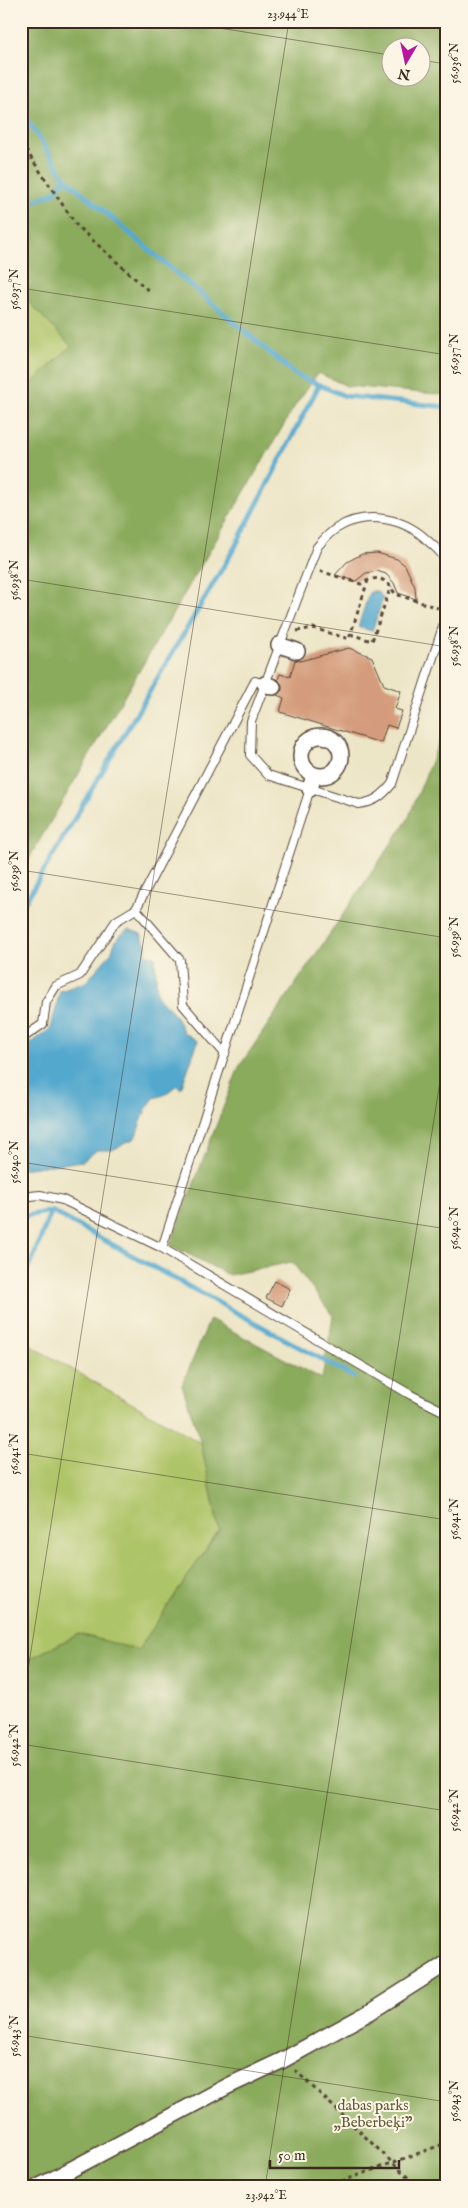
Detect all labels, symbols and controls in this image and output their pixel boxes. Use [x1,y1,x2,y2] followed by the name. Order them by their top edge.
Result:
[267,7,309,22] text: 23.944°E
[380,38,430,88] north arrow
[447,42,462,83] text: 56.936°N
[397,64,413,84] text: N
[7,268,22,310] text: 56.937°N
[447,333,462,375] text: 56.937°N
[7,559,22,600] text: 56.938°N
[447,625,462,666] text: 56.938°N
[7,850,22,892] text: 56.939°N
[447,916,462,958] text: 56.939°N
[7,1140,22,1184] text: 56.940°N
[447,1206,462,1250] text: 56.940°N
[7,1433,22,1475] text: 56.941°N
[447,1498,462,1540] text: 56.941°N
[7,1723,22,1766] text: 56.942°N
[447,1788,462,1831] text: 56.942°N
[7,2015,22,2057] text: 56.943°N
[447,2080,462,2122] text: 56.943°N
[334,2096,413,2132] park label: dabas parks „Beberbeķi”
[270,2138,399,2170] scale bar
[278,2146,306,2165] text: 50 m
[245,2188,287,2203] text: 23.942°E

